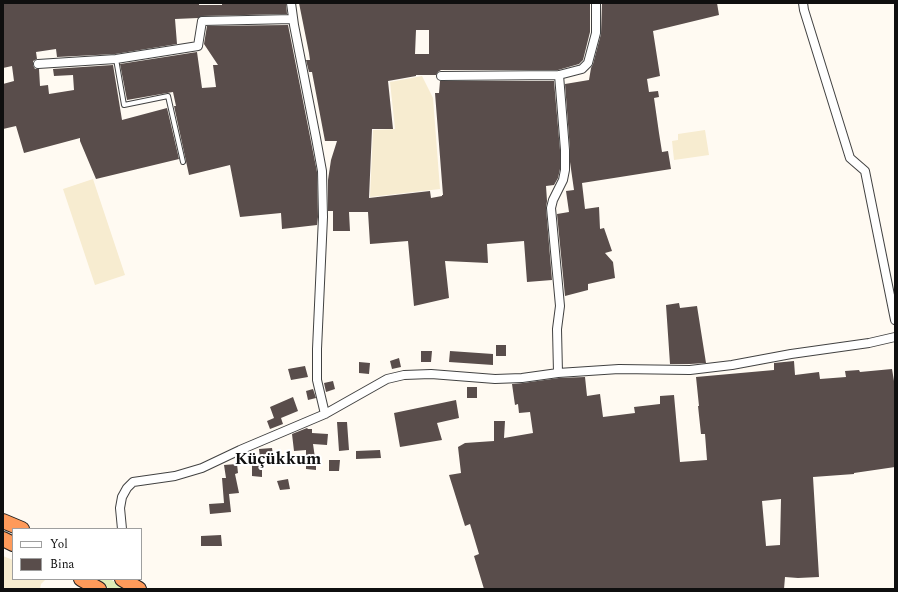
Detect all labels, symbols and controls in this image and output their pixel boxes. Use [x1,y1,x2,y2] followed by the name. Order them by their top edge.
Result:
[235,451,321,471] district label: Küçükkum
[12,528,142,580] legend
[50,535,68,554] text: Yol
[50,555,74,574] text: Bina

